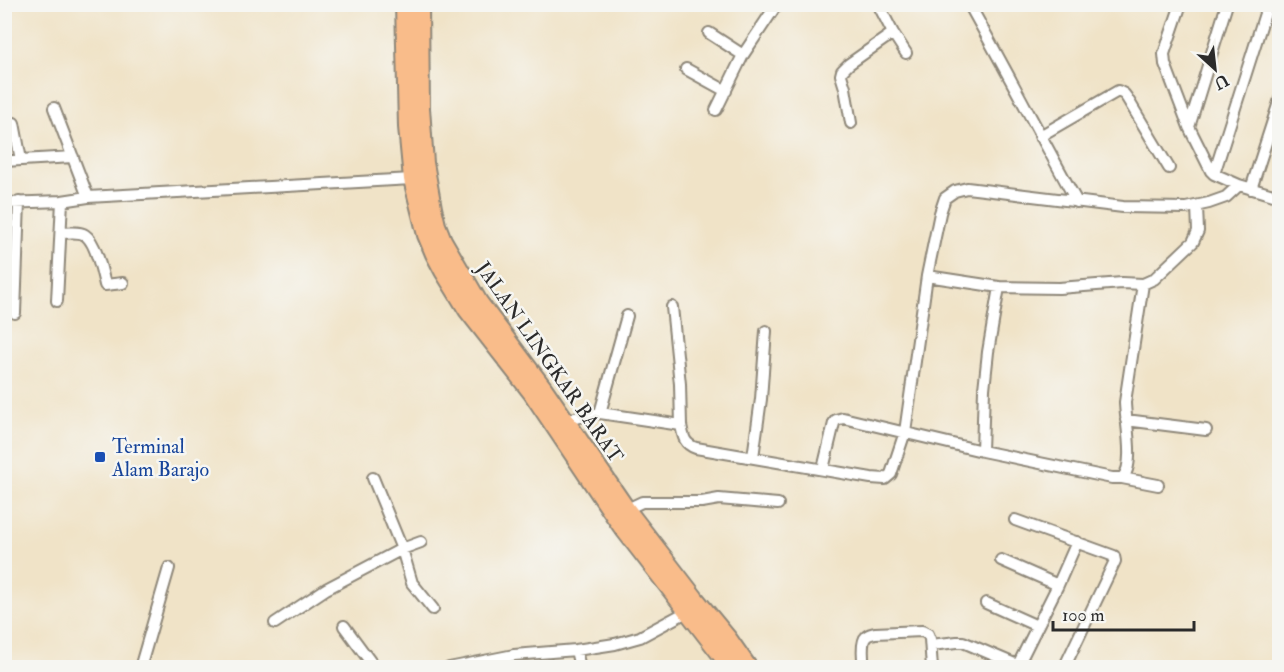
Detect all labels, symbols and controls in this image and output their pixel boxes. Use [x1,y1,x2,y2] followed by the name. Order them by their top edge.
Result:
[1185,39,1245,99] north arrow
[1210,70,1232,94] text: U
[470,256,629,468] street label: JALAN LINGKAR BARAT
[111,434,209,482] place label: Terminal Alam Barajo
[93,450,107,464] marker: Terminal Alam Barajo
[1053,594,1194,632] scale bar
[1062,604,1105,627] text: 100 m

